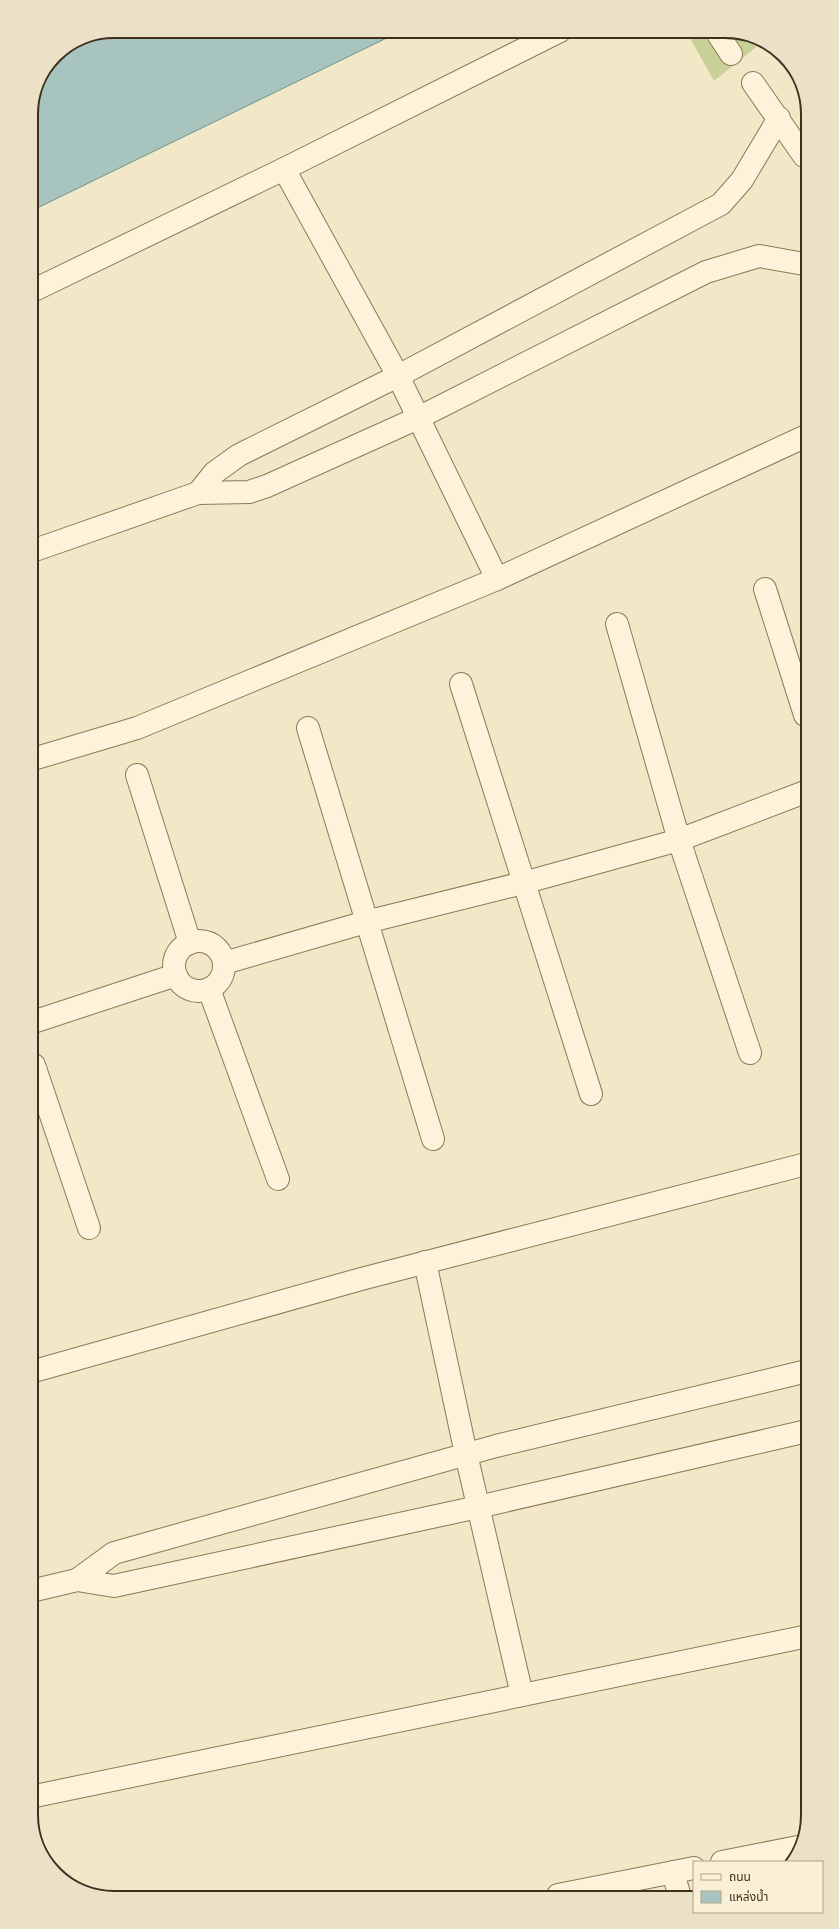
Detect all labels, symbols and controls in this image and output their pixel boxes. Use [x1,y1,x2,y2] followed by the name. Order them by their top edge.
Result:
[693,1861,823,1913] legend
[729,1868,751,1884] text: ถนน
[729,1888,768,1904] text: แหล่งน้ำ

